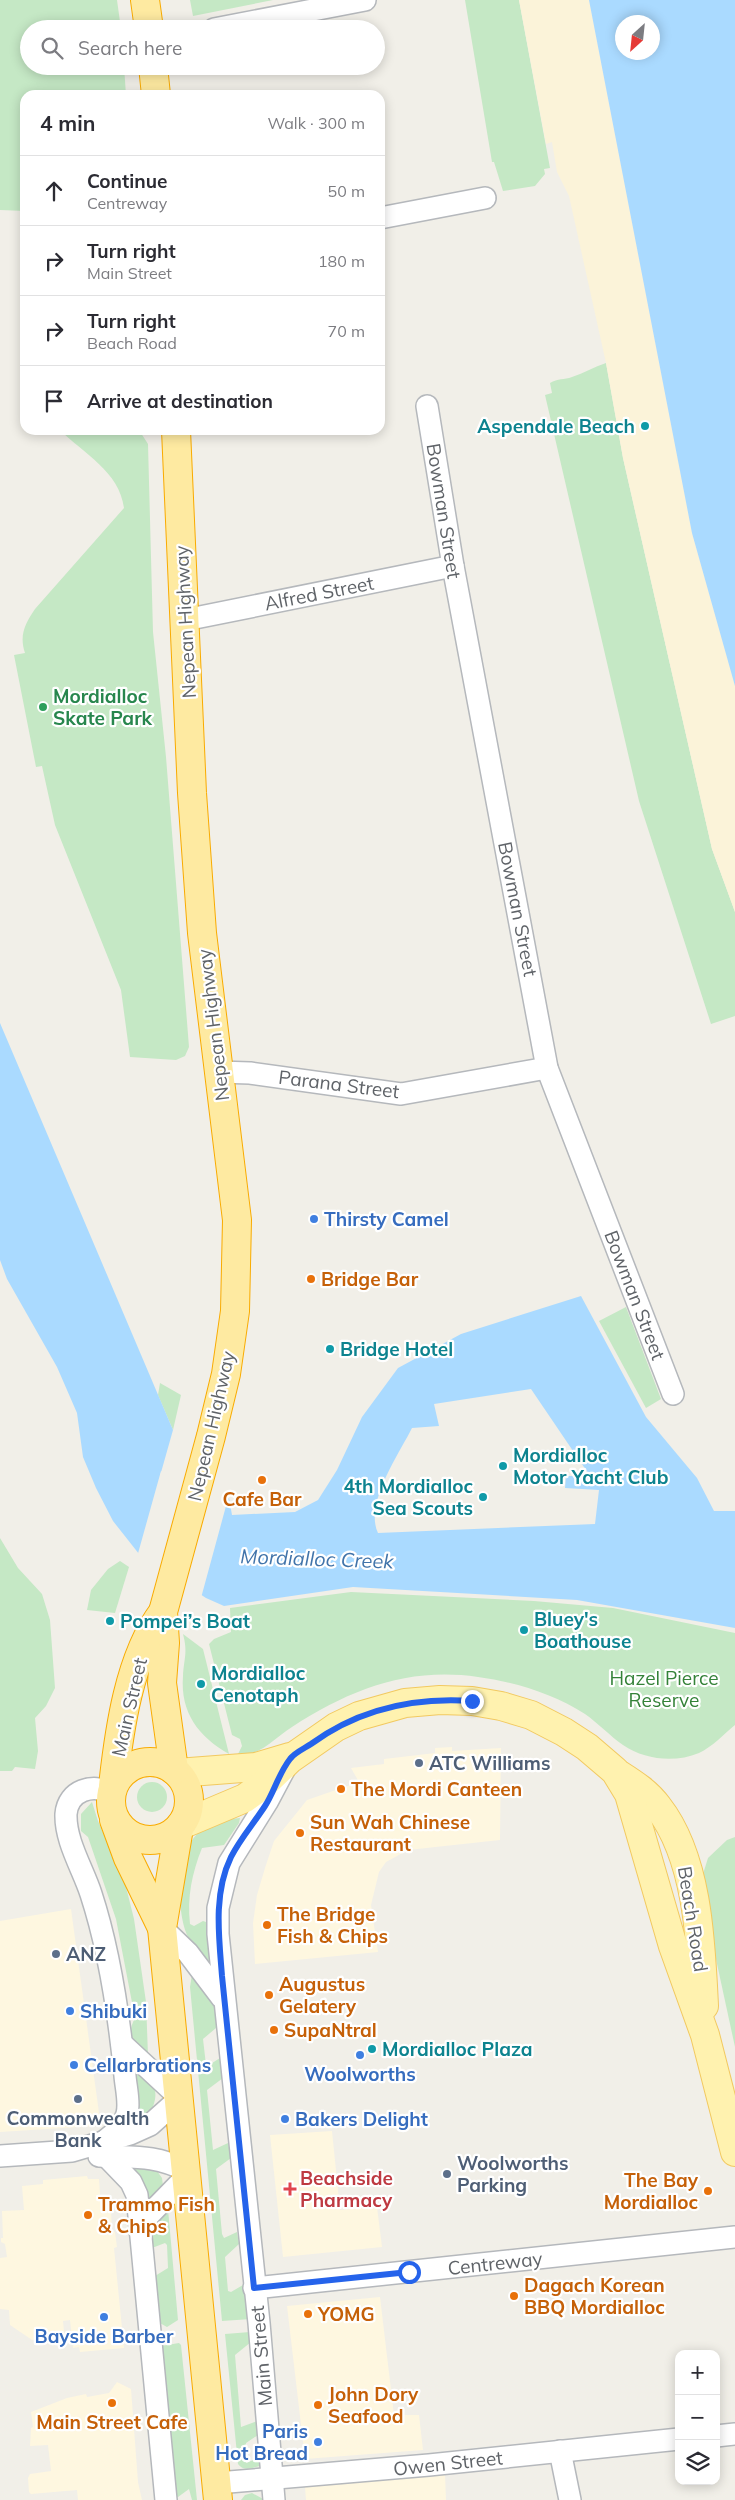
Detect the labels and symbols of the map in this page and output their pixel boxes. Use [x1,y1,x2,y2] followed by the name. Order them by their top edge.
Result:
[615,15,660,60] north arrow
[477,414,635,438] place label: Aspendale Beach
[639,420,651,432] marker: Aspendale Beach
[421,442,467,581] street label: Bowman Street
[169,545,201,699] street label: Nepean Highway
[262,571,376,615] street label: Alfred Street
[53,684,153,730] place label: Mordialloc Skate Park
[37,701,49,713] marker: Mordialloc Skate Park
[493,840,543,979] street label: Bowman Street
[192,948,234,1102] street label: Nepean Highway
[277,1065,401,1103] street label: Parana Street
[324,1207,449,1231] place label: Thirsty Camel
[308,1213,320,1225] marker: Thirsty Camel
[599,1227,671,1364] street label: Bowman Street
[321,1267,419,1291] place label: Bridge Bar
[305,1273,317,1285] marker: Bridge Bar
[340,1337,453,1361] place label: Bridge Hotel
[324,1343,336,1355] marker: Bridge Hotel
[182,1349,240,1503] street label: Nepean Highway
[513,1443,669,1489] place label: Mordialloc Motor Yacht Club
[497,1460,509,1472] marker: Mordialloc Motor Yacht Club
[256,1474,268,1486] marker: Cafe Bar
[343,1474,473,1520] place label: 4th Mordialloc Sea Scouts
[222,1487,302,1511] place label: Cafe Bar
[477,1491,489,1503] marker: 4th Mordialloc Sea Scouts
[240,1543,395,1574] water label: Mordialloc Creek
[534,1607,631,1653] place label: Bluey's Boathouse
[120,1609,250,1633] place label: Pompei’s Boat
[104,1615,116,1627] marker: Pompei’s Boat
[518,1624,530,1636] marker: Bluey's Boathouse
[106,1655,152,1759] street label: Main Street
[211,1661,306,1707] place label: Mordialloc Cenotaph
[610,1666,719,1712] park label: Hazel Pierce Reserve
[195,1678,207,1690] marker: Mordialloc Cenotaph
[461,1690,484,1713] route end
[429,1751,550,1775] place label: ATC Williams
[413,1757,425,1769] marker: ATC Williams
[351,1777,522,1801] place label: The Mordi Canteen
[335,1783,347,1795] marker: The Mordi Canteen
[310,1810,470,1856] place label: Sun Wah Chinese Restaurant
[294,1827,306,1839] marker: Sun Wah Chinese Restaurant
[673,1864,713,1974] street label: Beach Road
[277,1902,388,1948] place label: The Bridge Fish & Chips
[261,1919,273,1931] marker: The Bridge Fish & Chips
[66,1942,106,1966] place label: ANZ
[50,1948,62,1960] marker: ANZ
[279,1972,365,2018] place label: Augustus Gelatery
[263,1989,275,2001] marker: Augustus Gelatery
[80,1999,147,2023] place label: Shibuki
[64,2005,76,2017] marker: Shibuki
[284,2018,377,2042] place label: SupaNtral
[268,2024,280,2036] marker: SupaNtral
[382,2037,533,2061] place label: Mordialloc Plaza
[366,2043,378,2055] marker: Mordialloc Plaza
[354,2049,366,2061] marker: Woolworths
[84,2053,211,2077] place label: Cellarbrations
[68,2059,80,2071] marker: Cellarbrations
[304,2062,416,2086] place label: Woolworths
[72,2093,84,2105] marker: Commonwealth Bank
[7,2106,149,2152] place label: Commonwealth Bank
[295,2107,428,2131] place label: Bakers Delight
[279,2113,291,2125] marker: Bakers Delight
[457,2151,569,2197] place label: Woolworths Parking
[300,2166,393,2212] place label: Beachside Pharmacy
[441,2168,453,2180] marker: Woolworths Parking
[604,2168,699,2214] place label: The Bay Mordialloc
[284,2183,296,2195] marker: Beachside Pharmacy
[702,2185,714,2197] marker: The Bay Mordialloc
[98,2192,215,2238] place label: Trammo Fish & Chips
[82,2209,94,2221] marker: Trammo Fish & Chips
[446,2246,544,2280] street label: Centreway
[398,2261,421,2284] route start
[524,2273,665,2319] place label: Dagach Korean BBQ Mordialloc
[508,2290,520,2302] marker: Dagach Korean BBQ Mordialloc
[317,2302,375,2326] place label: YOMG
[245,2304,277,2407] street label: Main Street
[302,2308,314,2320] marker: YOMG
[98,2311,110,2323] marker: Bayside Barber
[35,2324,174,2348] place label: Bayside Barber
[328,2382,419,2428] place label: John Dory Seafood
[106,2397,118,2409] marker: Main Street Cafe
[312,2399,324,2411] marker: John Dory Seafood
[36,2410,188,2434] place label: Main Street Cafe
[215,2419,308,2465] place label: Paris Hot Bread
[312,2436,324,2448] marker: Paris Hot Bread
[392,2445,504,2481] street label: Owen Street

